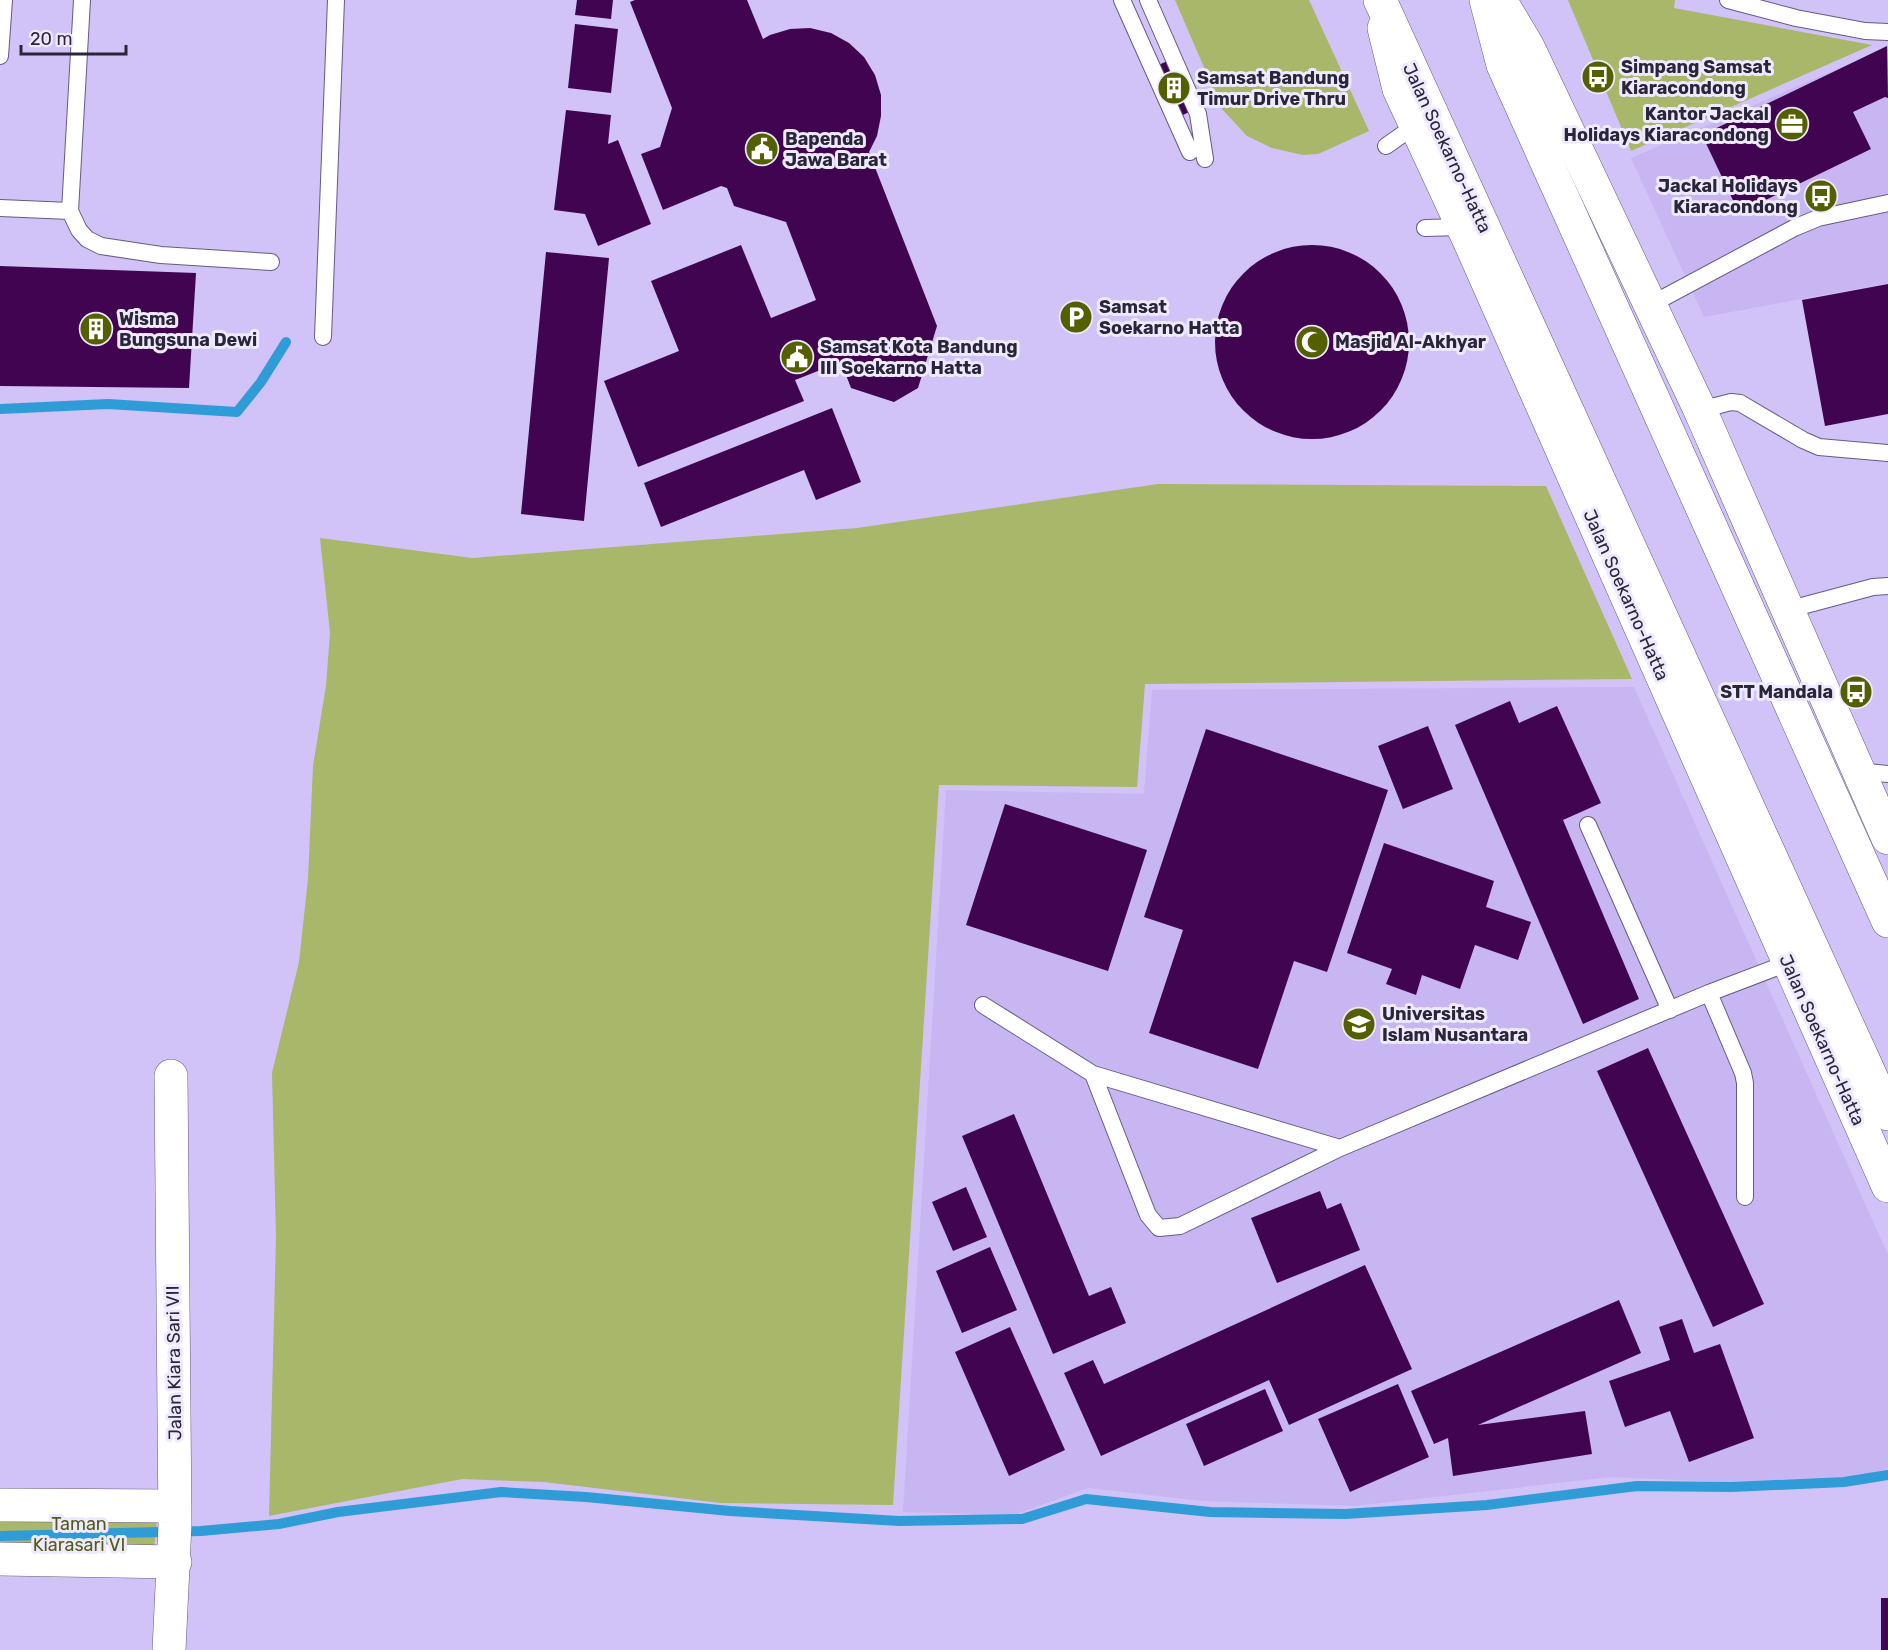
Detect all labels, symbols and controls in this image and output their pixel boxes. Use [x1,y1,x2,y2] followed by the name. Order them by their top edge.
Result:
[21,18,126,56] scale bar
[30,28,72,50] text: 20 m
[1621,56,1771,99] place label: Simpang Samsat Kiaracondong
[1580,59,1616,95] bus stop icon: Simpang Samsat Kiaracondong
[1398,60,1496,236] street label: Jalan Soekarno-Hatta
[1197,67,1350,110] place label: Samsat Bandung Timur Drive Thru
[1156,70,1192,106] building icon: Samsat Bandung Timur Drive Thru
[1564,103,1769,146] place label: Kantor Jackal Holidays Kiaracondong
[1774,106,1810,142] office icon: Kantor Jackal Holidays Kiaracondong
[785,128,887,171] place label: Bapenda Jawa Barat
[744,131,780,167] public building icon: Bapenda Jawa Barat
[1658,175,1798,218] place label: Jackal Holidays Kiaracondong
[1803,178,1839,214] bus stop icon: Jackal Holidays Kiaracondong
[1099,296,1240,339] place label: Samsat Soekarno Hatta
[1058,299,1094,335] parking icon: Samsat Soekarno Hatta
[119,308,257,351] place label: Wisma Bungsuna Dewi
[78,311,114,347] building icon: Wisma Bungsuna Dewi
[1294,324,1330,360] mosque icon: Masjid Al-Akhyar
[1335,331,1486,353] place label: Masjid Al-Akhyar
[820,336,1018,379] place label: Samsat Kota Bandung III Soekarno Hatta
[779,339,815,375] public building icon: Samsat Kota Bandung III Soekarno Hatta
[1578,506,1674,684] street label: Jalan Soekarno-Hatta
[1838,674,1874,710] bus stop icon: STT Mandala
[1720,681,1833,703] place label: STT Mandala
[1774,951,1870,1129] street label: Jalan Soekarno-Hatta
[1382,1003,1528,1046] place label: Universitas Islam Nusantara
[1341,1006,1377,1042] school or university icon: Universitas Islam Nusantara
[162,1285,186,1441] street label: Jalan Kiara Sari VII
[33,1513,125,1556] park label: Taman Kiarasari VI

